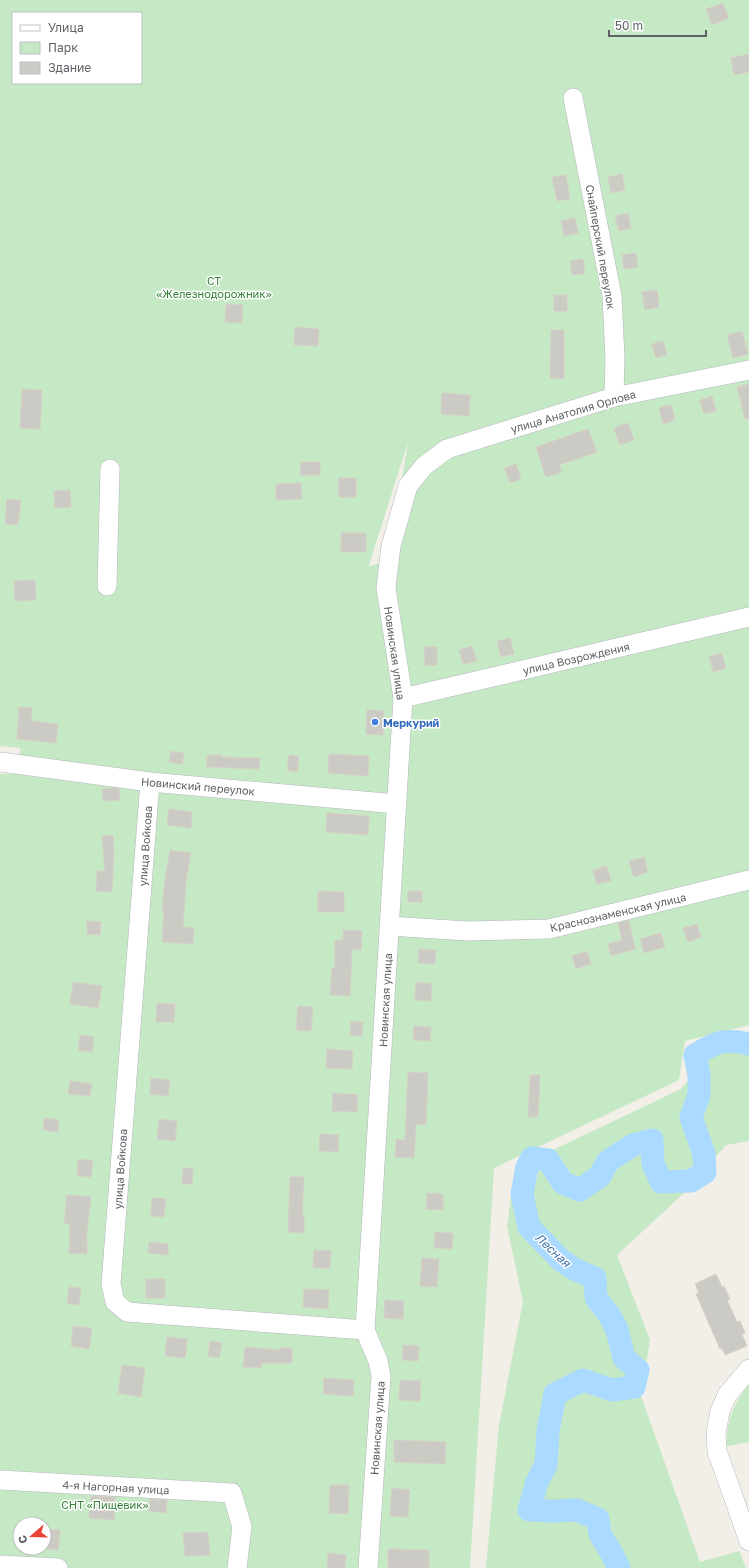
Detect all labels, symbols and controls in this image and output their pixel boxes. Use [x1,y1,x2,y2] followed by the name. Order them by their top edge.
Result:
[12,12,142,84] legend
[609,12,706,38] scale bar
[615,18,643,33] text: 50 m
[48,20,84,35] text: Улица
[48,40,78,55] text: Парк
[48,60,91,75] text: Здание
[584,184,619,311] street label: Снайперский переулок
[156,274,272,300] park label: СТ «Железнодорожник»
[509,387,637,435] street label: улица Анатолия Орлова
[382,605,408,701] street label: Новинская улица
[521,639,631,677] street label: улица Возрождения
[383,716,440,729] place label: Меркурий
[370,717,380,727] marker: Меркурий
[141,775,256,798] street label: Новинский переулок
[136,805,154,887] street label: улица Войкова
[549,890,687,934] street label: Краснознаменская улица
[376,953,394,1047] street label: Новинская улица
[111,1128,129,1210] street label: улица Войкова
[532,1230,575,1271] water label: Лесная
[367,1381,387,1475] street label: Новинская улица
[62,1478,170,1496] street label: 4-я Нагорная улица
[61,1498,149,1511] park label: СНТ «Пищевик»
[12,1516,52,1556] north arrow
[15,1534,30,1545] text: С

